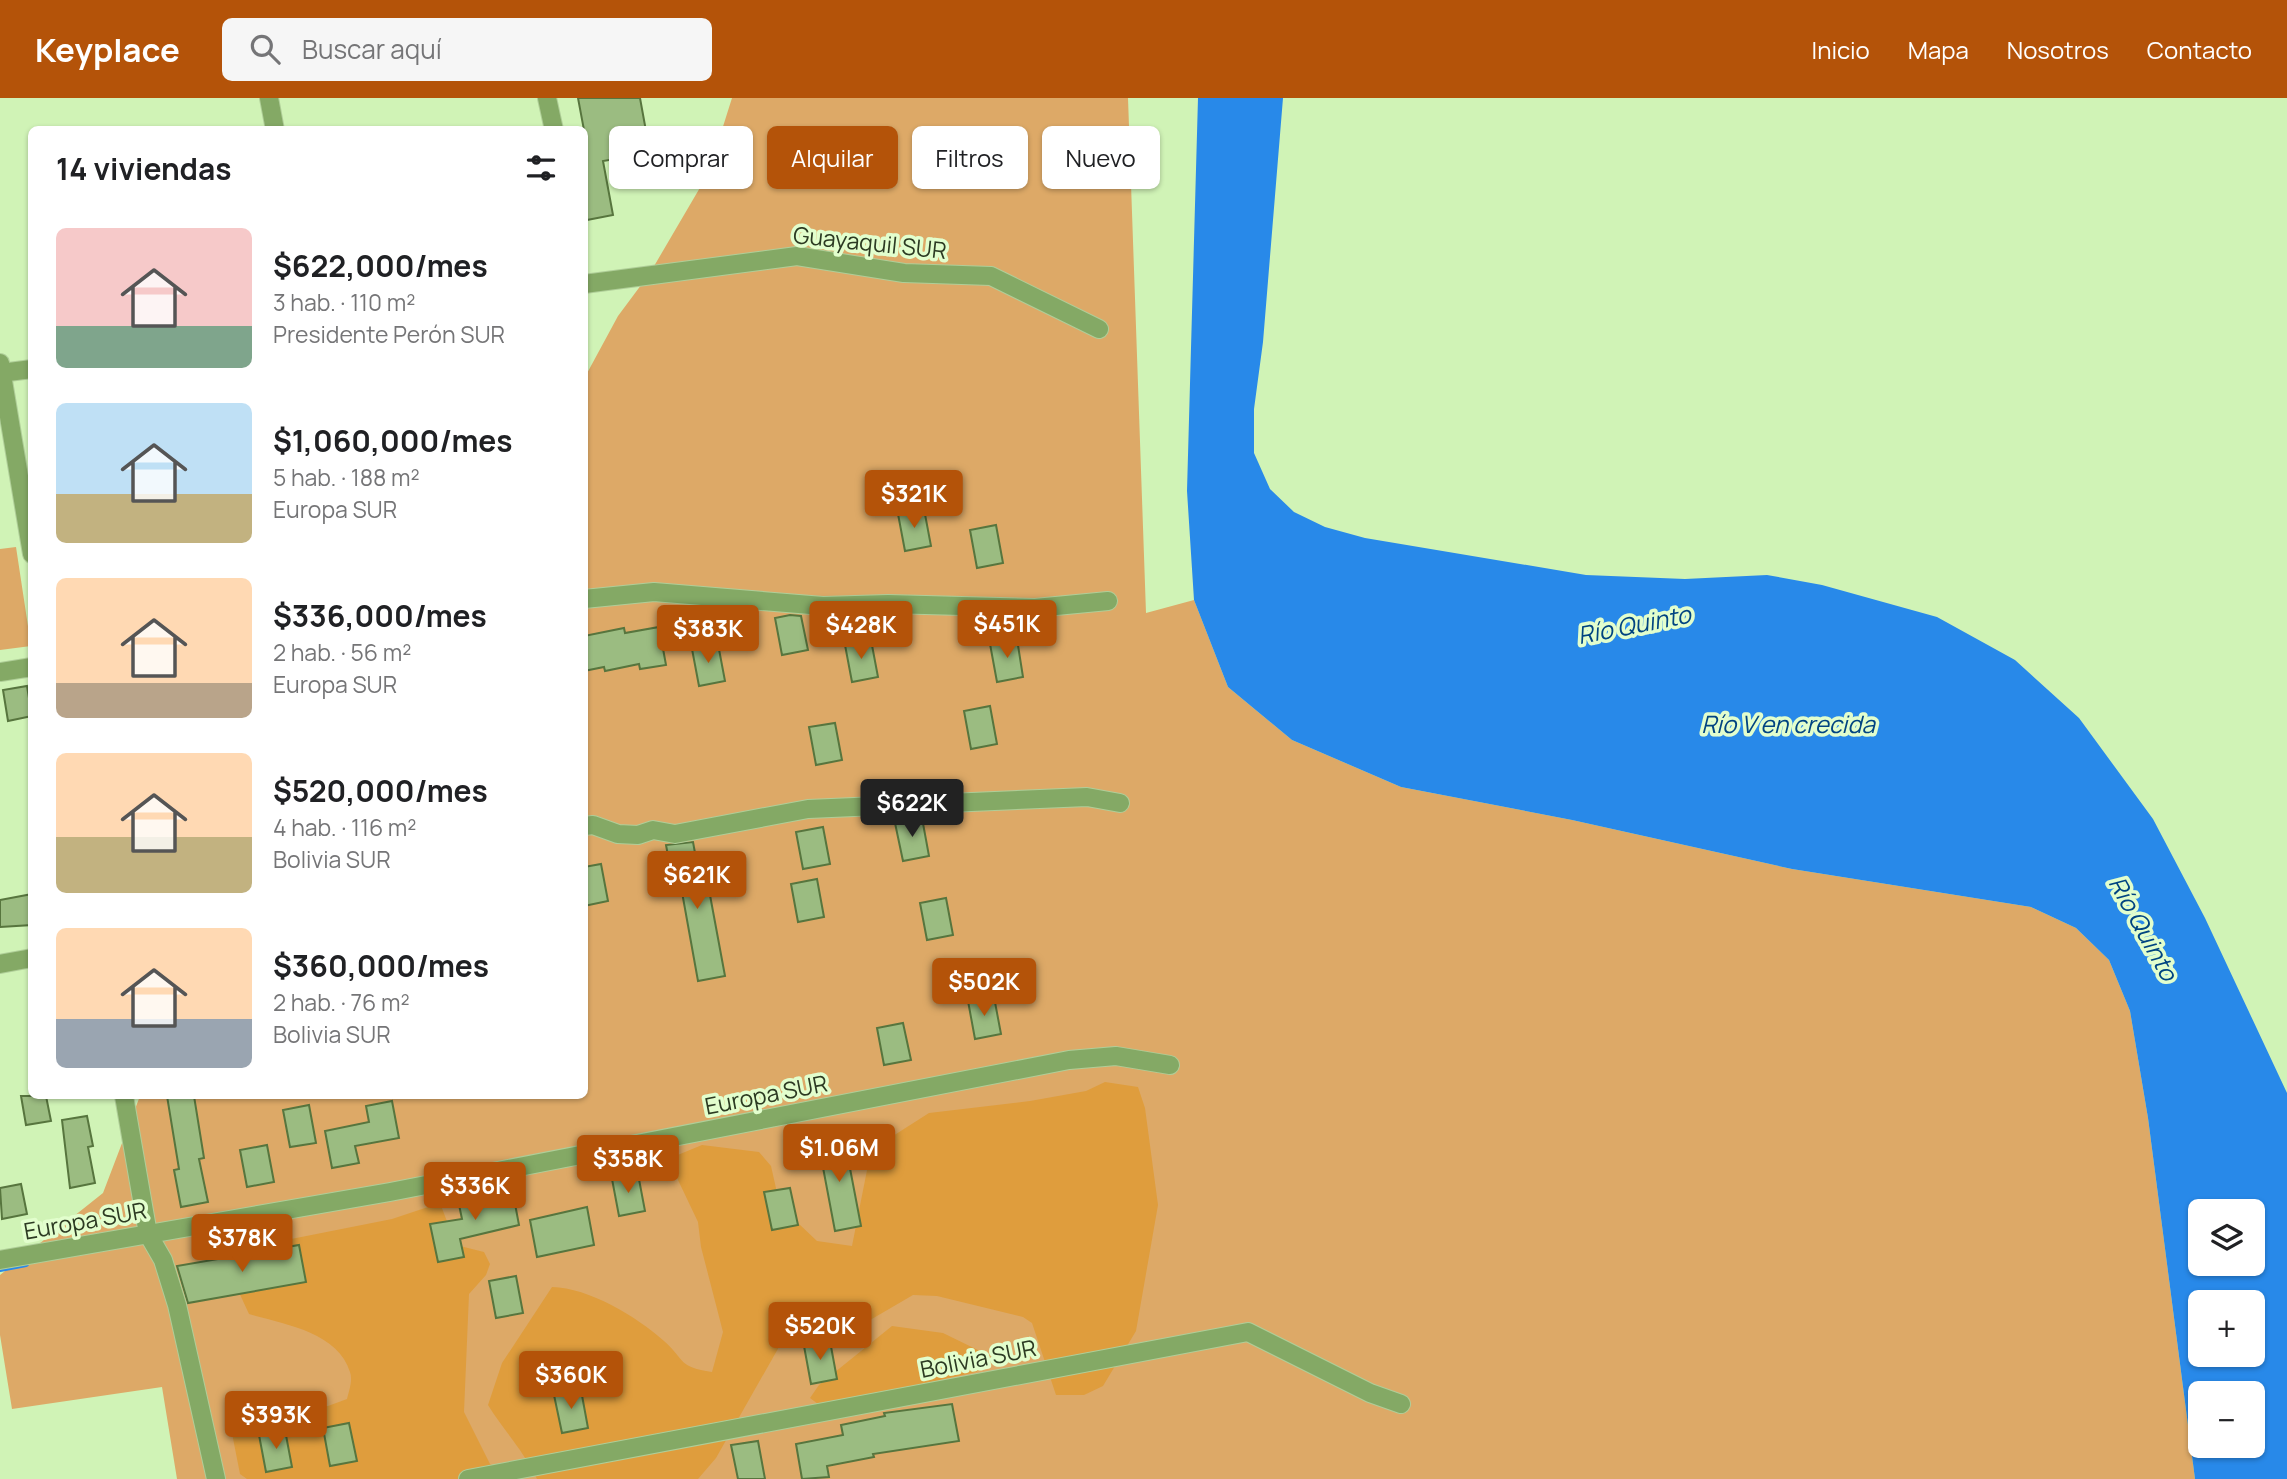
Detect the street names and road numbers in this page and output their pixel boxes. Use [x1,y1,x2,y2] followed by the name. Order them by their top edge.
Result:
[792,218,948,266] street label: Guayaquil SUR
[702,1066,830,1122] street label: Europa SUR
[21,1193,149,1247] street label: Europa SUR
[917,1331,1039,1385] street label: Bolivia SUR

